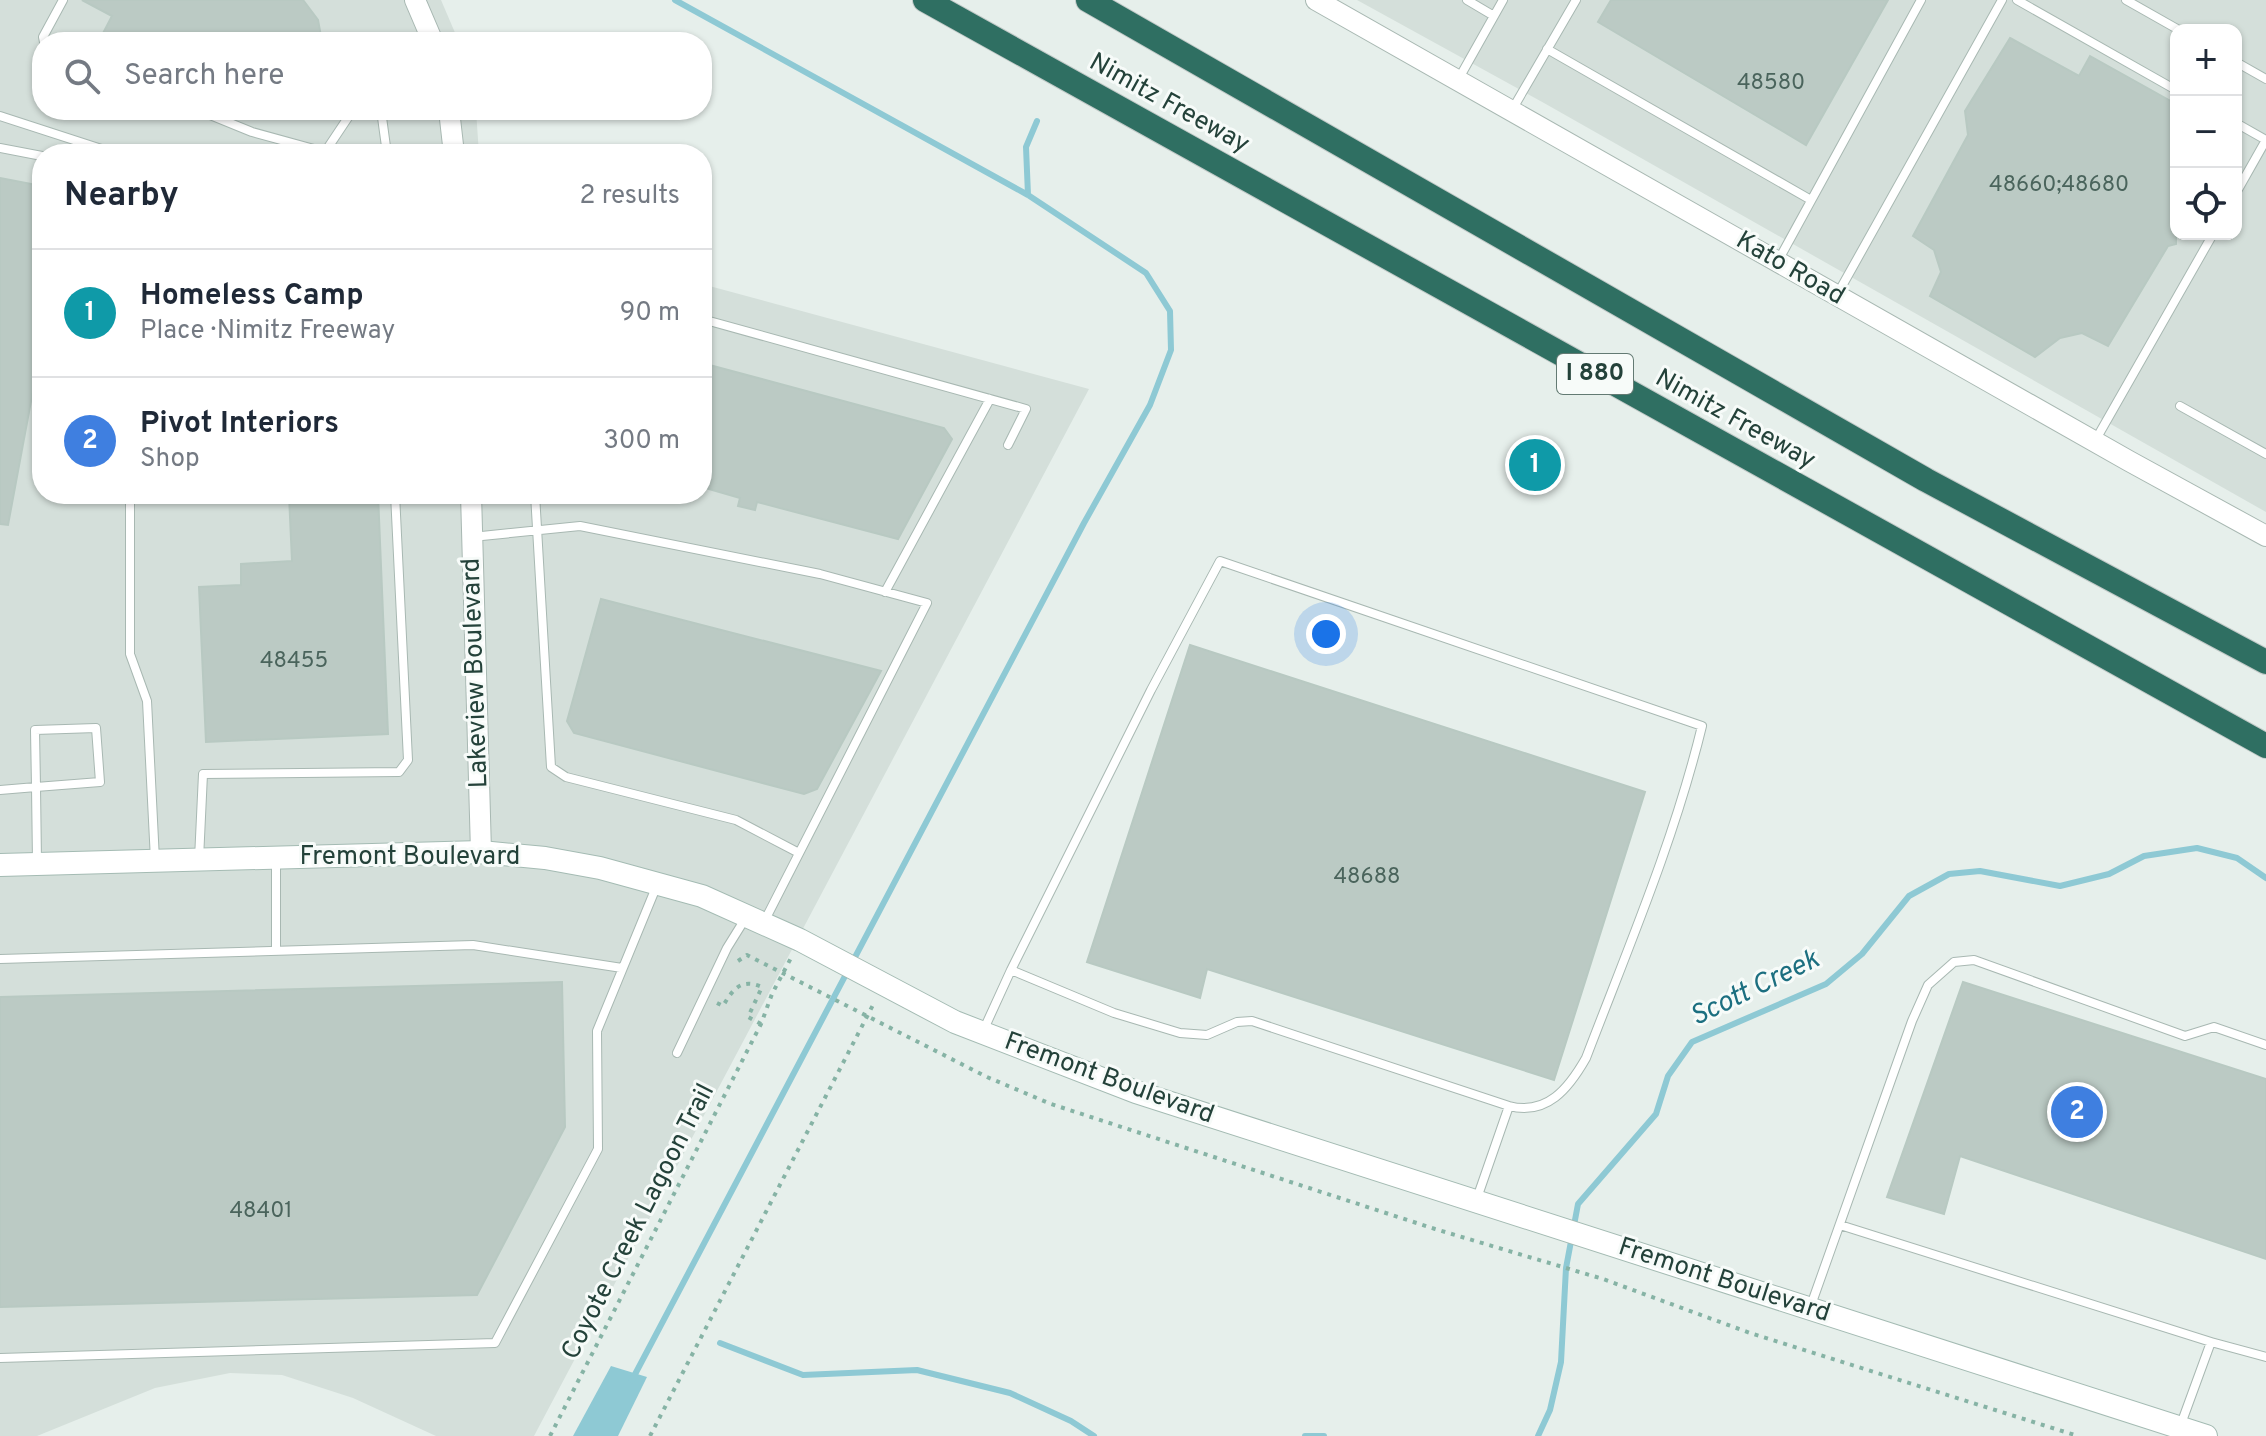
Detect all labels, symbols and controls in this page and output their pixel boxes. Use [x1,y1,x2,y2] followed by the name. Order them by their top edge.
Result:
[2170,24,2242,240] map controls
[2170,24,2242,96] button: +
[32,32,712,120] search box
[1083,46,1255,162] street label: Nimitz Freeway
[60,54,104,98] icon: search
[124,58,284,95] text: Search here
[1737,70,1805,97] house number: 48580
[2170,96,2242,168] button: −
[2170,168,2242,240] button: locate
[1989,172,2129,199] house number: 48660;48680
[64,175,179,218] text: Nearby
[580,180,680,213] text: 2 results
[1730,225,1850,313] street label: Kato Road
[140,278,364,315] text: Homeless Camp
[85,297,95,330] text: 1
[620,297,680,330] text: 90 m
[140,315,395,348] text: Place · Nimitz Freeway
[1557,354,1633,394] road number: I 880
[1649,362,1821,478] street label: Nimitz Freeway
[140,406,339,443] text: Pivot Interiors
[82,425,98,458] text: 2
[603,425,680,458] text: 300 m
[1509,435,1561,495] pin: 1
[140,443,200,476] text: Shop
[455,557,497,789] street label: Lakeview Boulevard
[1306,614,1346,654] your location
[260,648,328,675] house number: 48455
[300,841,520,874] street label: Fremont Boulevard
[1333,864,1401,891] house number: 48688
[1685,942,1826,1036] water label: Scott Creek
[1000,1026,1218,1132] street label: Fremont Boulevard
[555,1079,723,1365] street label: Coyote Creek Lagoon Trail
[2051,1082,2103,1142] pin: 2
[229,1198,293,1225] house number: 48401
[1614,1231,1834,1331] street label: Fremont Boulevard

